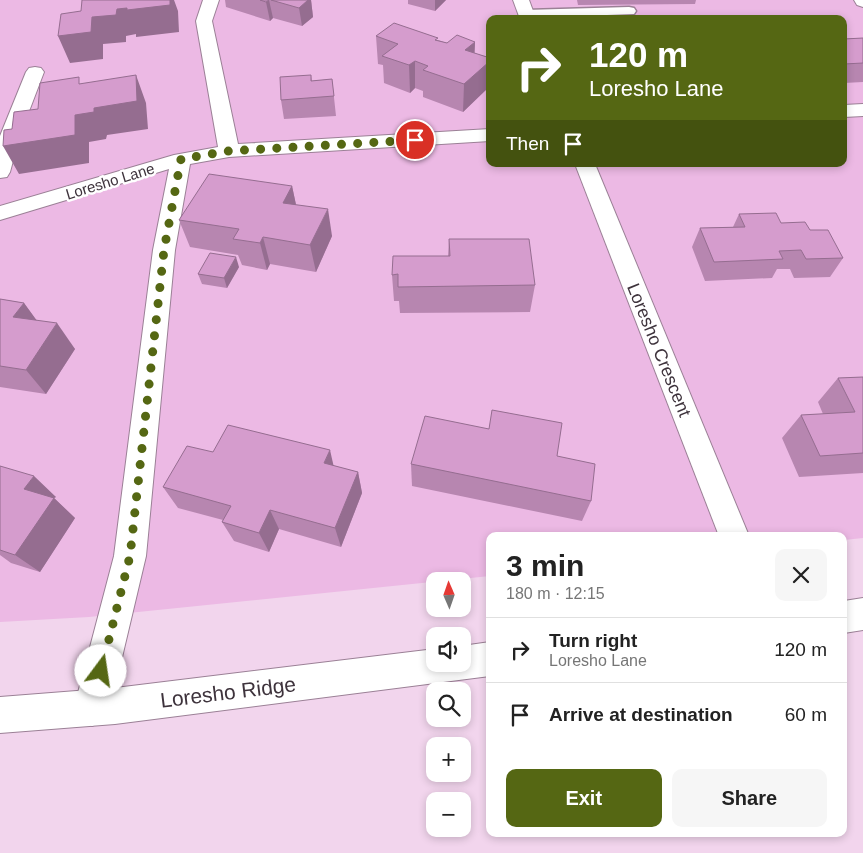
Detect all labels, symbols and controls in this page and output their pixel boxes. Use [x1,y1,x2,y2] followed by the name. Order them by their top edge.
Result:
[506,35,571,100] icon: right
[589,35,688,74] text: 120 m
[589,76,724,101] text: Loresho Lane
[394,119,436,161] pin
[401,126,429,154] icon: arrive
[559,130,587,158] icon: arrive
[506,133,549,154] text: Then
[64,159,156,203] street label: Loresho Lane
[623,280,695,420] street label: Loresho Crescent
[506,549,584,582] text: 3 min
[775,549,827,601] button: close
[426,572,471,618] north arrow
[426,572,471,837] map controls
[506,585,605,602] text: 180 m · 12:15
[426,627,471,672] button: sound
[549,630,637,651] text: Turn right
[506,636,534,664] icon: right
[774,639,827,660] text: 120 m
[74,644,126,696] position arrow
[549,652,647,669] text: Loresho Lane
[159,672,297,712] street label: Loresho Ridge
[426,682,471,727] button: search
[506,701,534,729] icon: arrive
[549,704,733,725] text: Arrive at destination
[785,704,827,725] text: 60 m
[426,737,471,782] button: +
[506,769,662,827] button: Exit
[672,769,827,827] button: Share
[426,792,471,837] button: −

